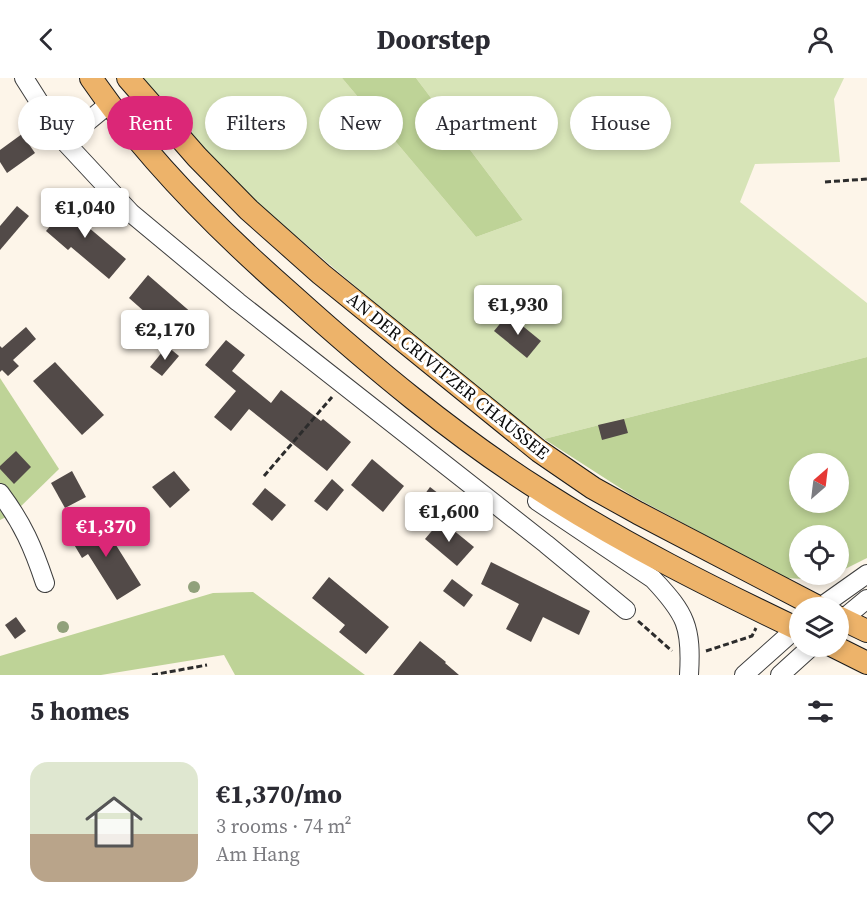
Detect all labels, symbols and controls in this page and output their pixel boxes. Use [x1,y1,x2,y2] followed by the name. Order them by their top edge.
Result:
[376,21,491,58] text: Doorstep
[30,23,63,56] icon: back
[804,23,837,56] icon: person
[18,96,95,150] chip: Buy
[107,96,193,150] chip: Rent
[205,96,307,150] chip: Filters
[319,96,403,150] chip: New
[415,96,558,150] chip: Apartment
[570,96,671,150] chip: House
[36,188,134,239] pin: €1,040
[55,193,115,221] text: €1,040
[469,285,567,336] pin: €1,930
[342,286,555,465] street label: AN DER CRIVITZER CHAUSSEE
[488,290,548,318] text: €1,930
[116,310,214,361] pin: €2,170
[135,315,195,343] text: €2,170
[789,453,849,513] north arrow
[789,453,849,657] map controls
[400,492,498,543] pin: €1,600
[419,497,479,525] text: €1,600
[57,507,155,558] pin: €1,370
[76,512,136,540] text: €1,370
[789,525,849,585] button: locate
[789,597,849,657] button: layers
[30,693,129,729] text: 5 homes
[804,695,837,728] icon: filters
[216,776,342,812] text: €1,370/mo
[78,786,150,858] icon: home
[804,806,837,839] icon: heart
[216,812,352,840] text: 3 rooms · 74 m²
[216,840,300,868] text: Am Hang

